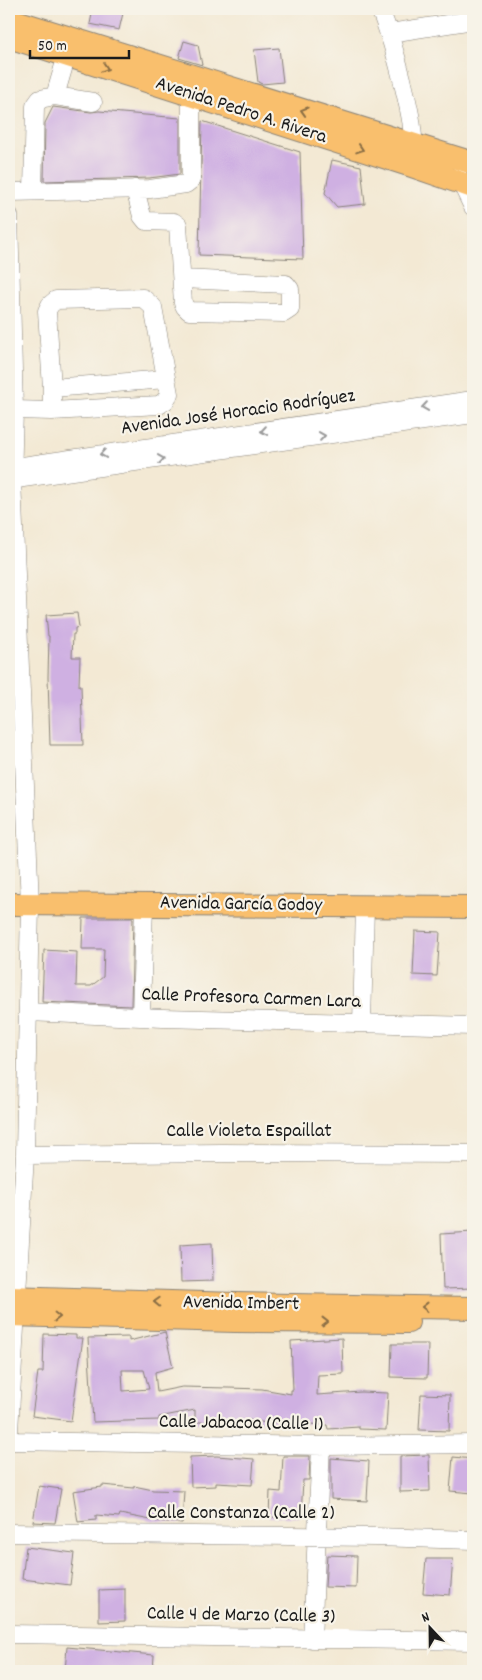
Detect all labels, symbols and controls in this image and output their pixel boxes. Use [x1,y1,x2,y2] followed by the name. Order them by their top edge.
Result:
[30,28,129,60] scale bar
[38,36,67,58] text: 50 m
[101,62,109,72] one-way arrow
[152,70,331,152] street label: Avenida Pedro A. Rivera
[300,107,308,117] one-way arrow
[355,143,364,153] one-way arrow
[119,383,357,443] street label: Avenida José Horacio Rodríguez
[421,402,429,412] one-way arrow
[260,425,269,435] one-way arrow
[317,431,326,441] one-way arrow
[99,448,107,459] one-way arrow
[157,454,165,464] one-way arrow
[160,890,323,920] street label: Avenida García Godoy
[141,981,362,1017] street label: Calle Profesora Carmen Lara
[166,1118,332,1146] street label: Calle Violeta Espaillat
[183,1289,299,1319] street label: Avenida Imbert
[153,1297,160,1307] one-way arrow
[420,1302,428,1312] one-way arrow
[54,1311,62,1322] one-way arrow
[322,1317,329,1327] one-way arrow
[159,1409,323,1439] street label: Calle Jabacoa (Calle 1)
[147,1500,335,1528] street label: Calle Constanza (Calle 2)
[147,1600,335,1632] street label: Calle 4 de Marzo (Calle 3)
[404,1602,454,1652] north arrow
[419,1607,433,1628] text: N

